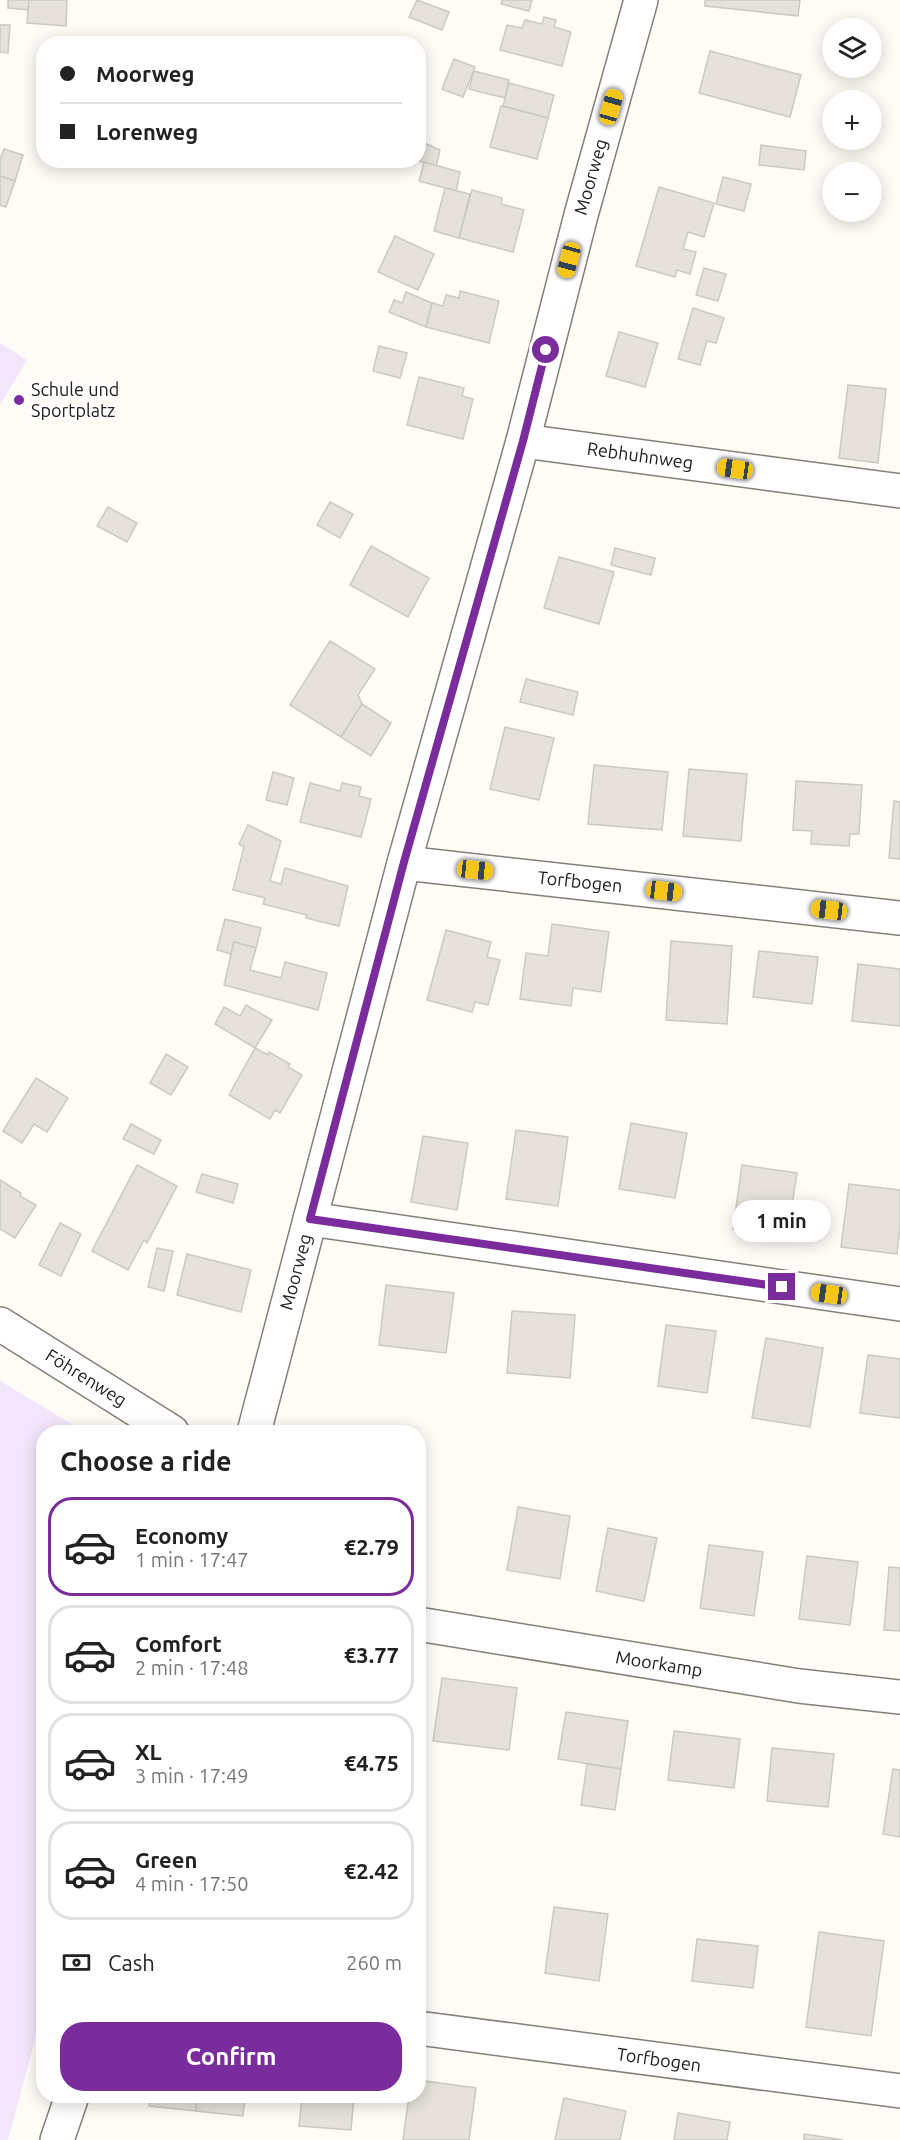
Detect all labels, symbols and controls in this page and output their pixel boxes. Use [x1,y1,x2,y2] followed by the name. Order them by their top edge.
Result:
[822,18,882,222] map controls
[822,18,882,78] button: layers
[96,61,194,86] text: Moorweg
[597,87,625,127] car
[822,90,882,150] button: +
[96,119,198,144] text: Lorenweg
[570,136,610,217] street label: Moorweg
[822,162,882,222] button: −
[556,240,582,280] car
[532,336,559,363] route start
[31,379,119,420] place label: Schule und Sportplatz
[12,393,26,407] marker: Schule und Sportplatz
[586,438,695,472] street label: Rebhuhnweg
[716,458,754,480] car
[456,859,494,881] car
[537,867,623,895] street label: Torfbogen
[645,880,683,902] car
[810,899,848,921] car
[732,1200,832,1242] callout: 1 min
[756,1209,807,1232] text: 1 min
[275,1231,315,1312] street label: Moorweg
[768,1273,795,1300] route end
[810,1283,848,1305] car
[42,1344,131,1410] street label: Föhrenweg
[60,1446,232,1476] text: Choose a ride
[63,1520,117,1574] icon: car
[135,1523,228,1548] text: Economy
[344,1534,399,1559] text: €2.79
[135,1548,249,1571] text: 1 min · 17:47
[63,1628,117,1682] icon: car
[135,1631,222,1656] text: Comfort
[344,1642,399,1667] text: €3.77
[614,1646,704,1680] street label: Moorkamp
[135,1656,249,1679] text: 2 min · 17:48
[63,1736,117,1790] icon: car
[135,1739,162,1764] text: XL
[344,1750,399,1775] text: €4.75
[135,1764,249,1787] text: 3 min · 17:49
[63,1844,117,1898] icon: car
[135,1847,197,1872] text: Green
[344,1858,399,1883] text: €2.42
[135,1872,249,1895] text: 4 min · 17:50
[60,1946,93,1979] icon: cash
[108,1950,155,1975] text: Cash
[346,1951,402,1974] text: 260 m
[60,2022,402,2091] button: Confirm
[616,2043,703,2075] street label: Torfbogen

